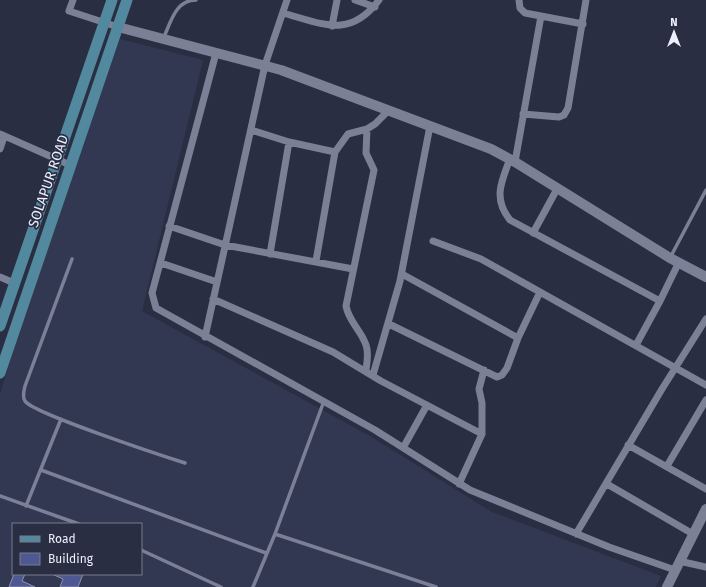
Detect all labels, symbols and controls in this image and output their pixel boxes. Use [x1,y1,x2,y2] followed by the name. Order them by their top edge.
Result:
[654,12,694,52] north arrow
[670,16,678,29] text: N
[25,133,72,230] street label: SOLAPUR ROAD
[12,523,142,575] legend
[48,532,76,546] text: Road
[48,552,94,566] text: Building

